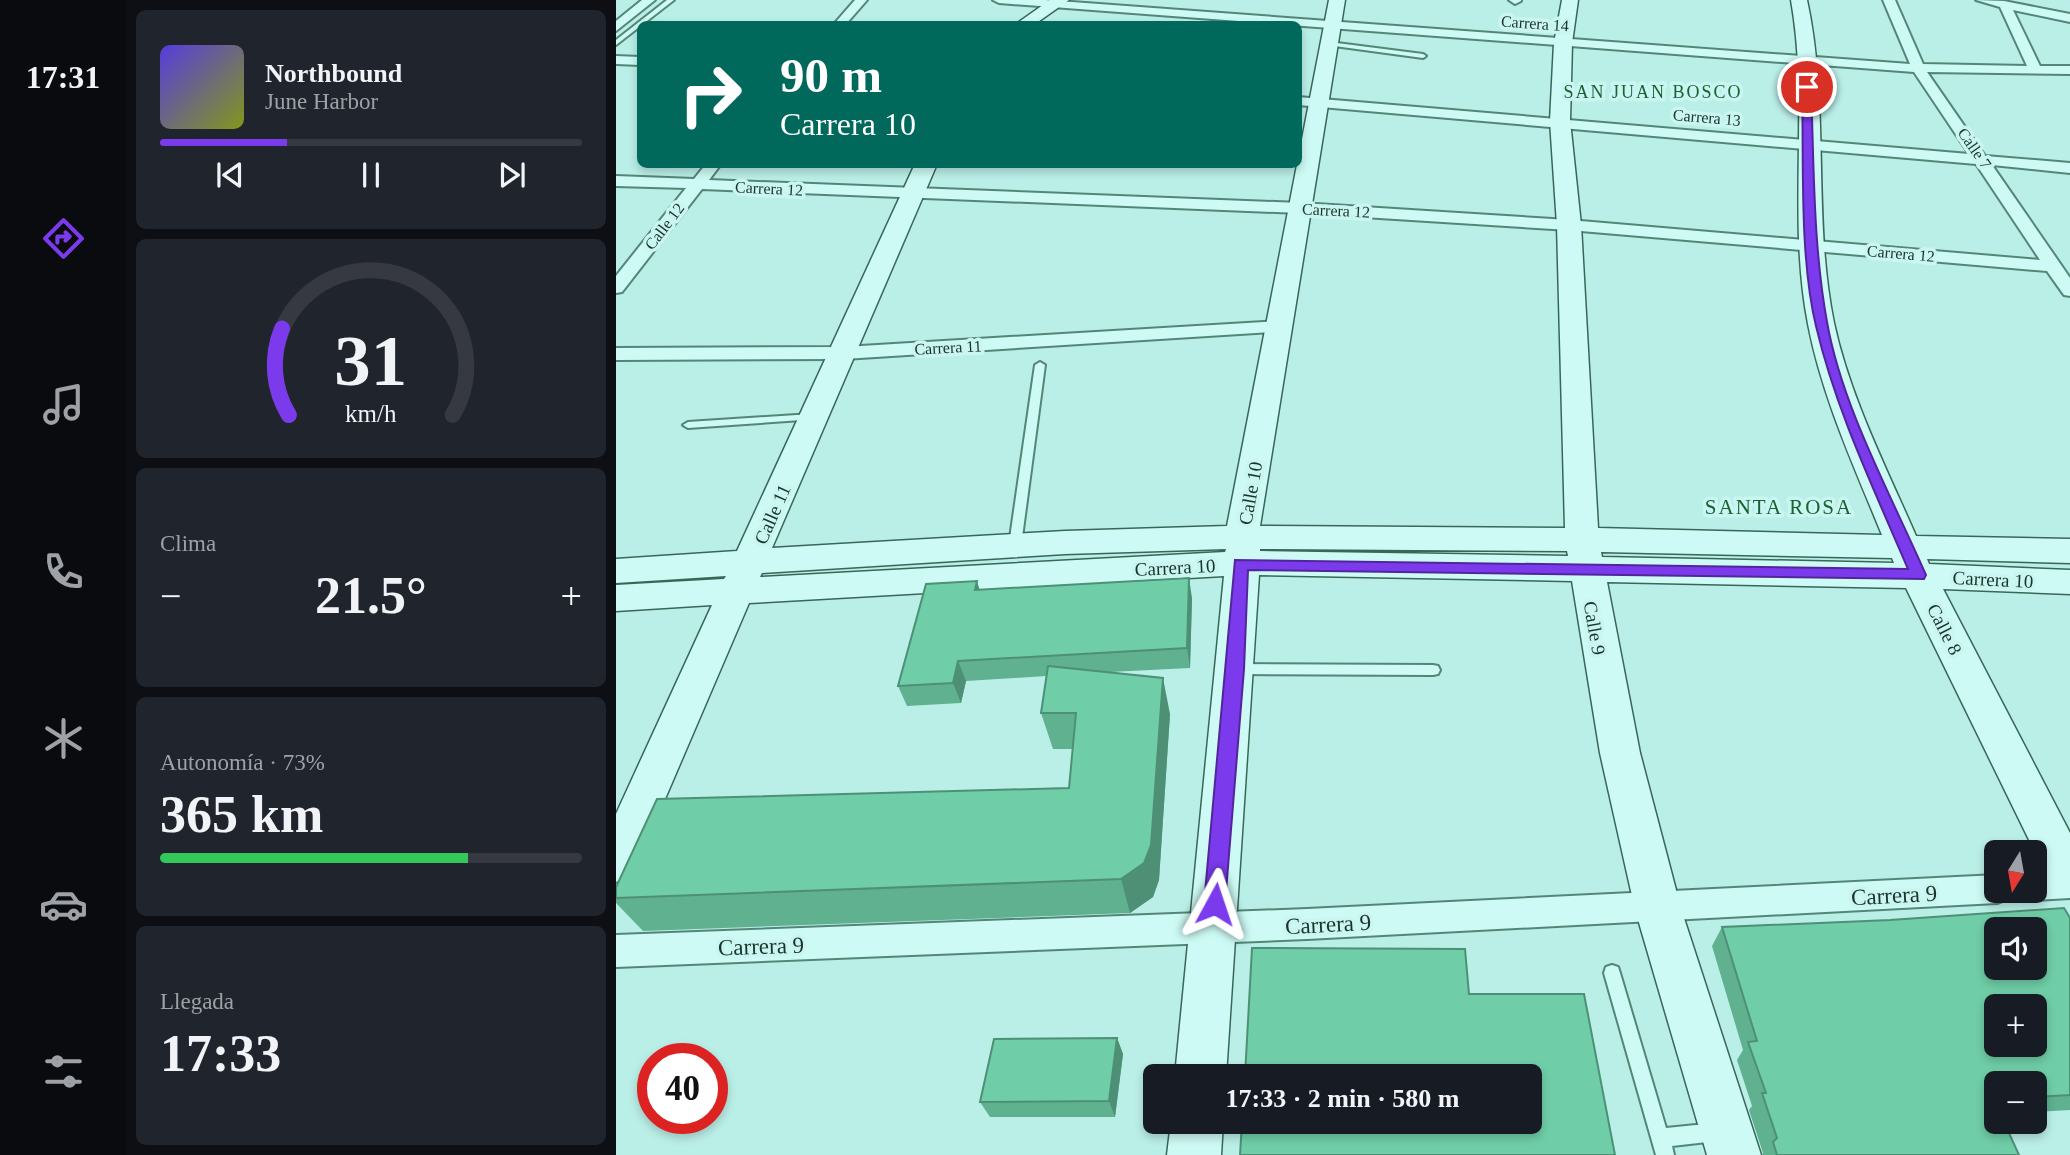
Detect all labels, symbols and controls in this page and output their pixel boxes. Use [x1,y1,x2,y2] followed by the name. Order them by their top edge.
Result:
[1500,13,1569,34] street label: Carrera 14
[780,48,882,103] text: 90 m
[665,49,756,140] icon: right
[1777,57,1837,117] pin
[26,59,100,95] text: 17:31
[265,59,402,88] text: Northbound
[1788,68,1826,106] icon: arrive
[1563,82,1743,102] district label: SAN JUAN BOSCO
[265,89,378,114] text: June Harbor
[780,106,916,142] text: Carrera 10
[1672,106,1742,129] street label: Carrera 13
[1955,125,1995,172] street label: Calle 7
[211,156,249,194] icon: previous
[352,156,390,194] icon: pause
[493,156,531,194] icon: next
[735,178,803,199] street label: Carrera 12
[641,200,687,253] street label: Calle 12
[1302,200,1370,221] street label: Carrera 12
[39,214,88,263] icon: directions
[1866,242,1936,265] street label: Carrera 12
[335,320,407,401] text: 31
[914,337,982,358] street label: Carrera 11
[39,380,88,429] icon: music
[345,399,397,426] text: km/h
[1235,460,1266,526] street label: Calle 10
[750,481,795,547] street label: Calle 11
[1705,495,1853,519] district label: SANTA ROSA
[160,531,216,556] text: Clima
[39,547,88,596] icon: phone
[1134,555,1216,580] street label: Carrera 10
[315,567,427,624] text: 21.5°
[1952,567,2034,592] street label: Carrera 10
[160,575,181,617] text: −
[561,575,582,617] text: +
[1579,599,1610,657] street label: Calle 9
[1923,600,1966,658] street label: Calle 8
[39,714,88,763] icon: climate
[160,750,325,775] text: Autonomía · 73%
[160,786,323,843] text: 365 km
[1984,840,2048,903] north arrow
[1984,840,2047,1134] map controls
[1178,867,1252,941] position arrow
[39,880,88,929] icon: car
[1850,881,1938,910] street label: Carrera 9
[1284,910,1372,939] street label: Carrera 9
[1984,917,2047,980] button: sound
[718,933,805,960] street label: Carrera 9
[160,989,234,1014] text: Llegada
[1984,994,2047,1057] button: +
[160,1025,281,1082] text: 17:33
[637,1043,728,1134] speed limit sign: 40
[39,1047,88,1096] icon: filters
[1984,1071,2047,1134] button: −
[1226,1084,1460,1113] text: 17:33 · 2 min · 580 m

